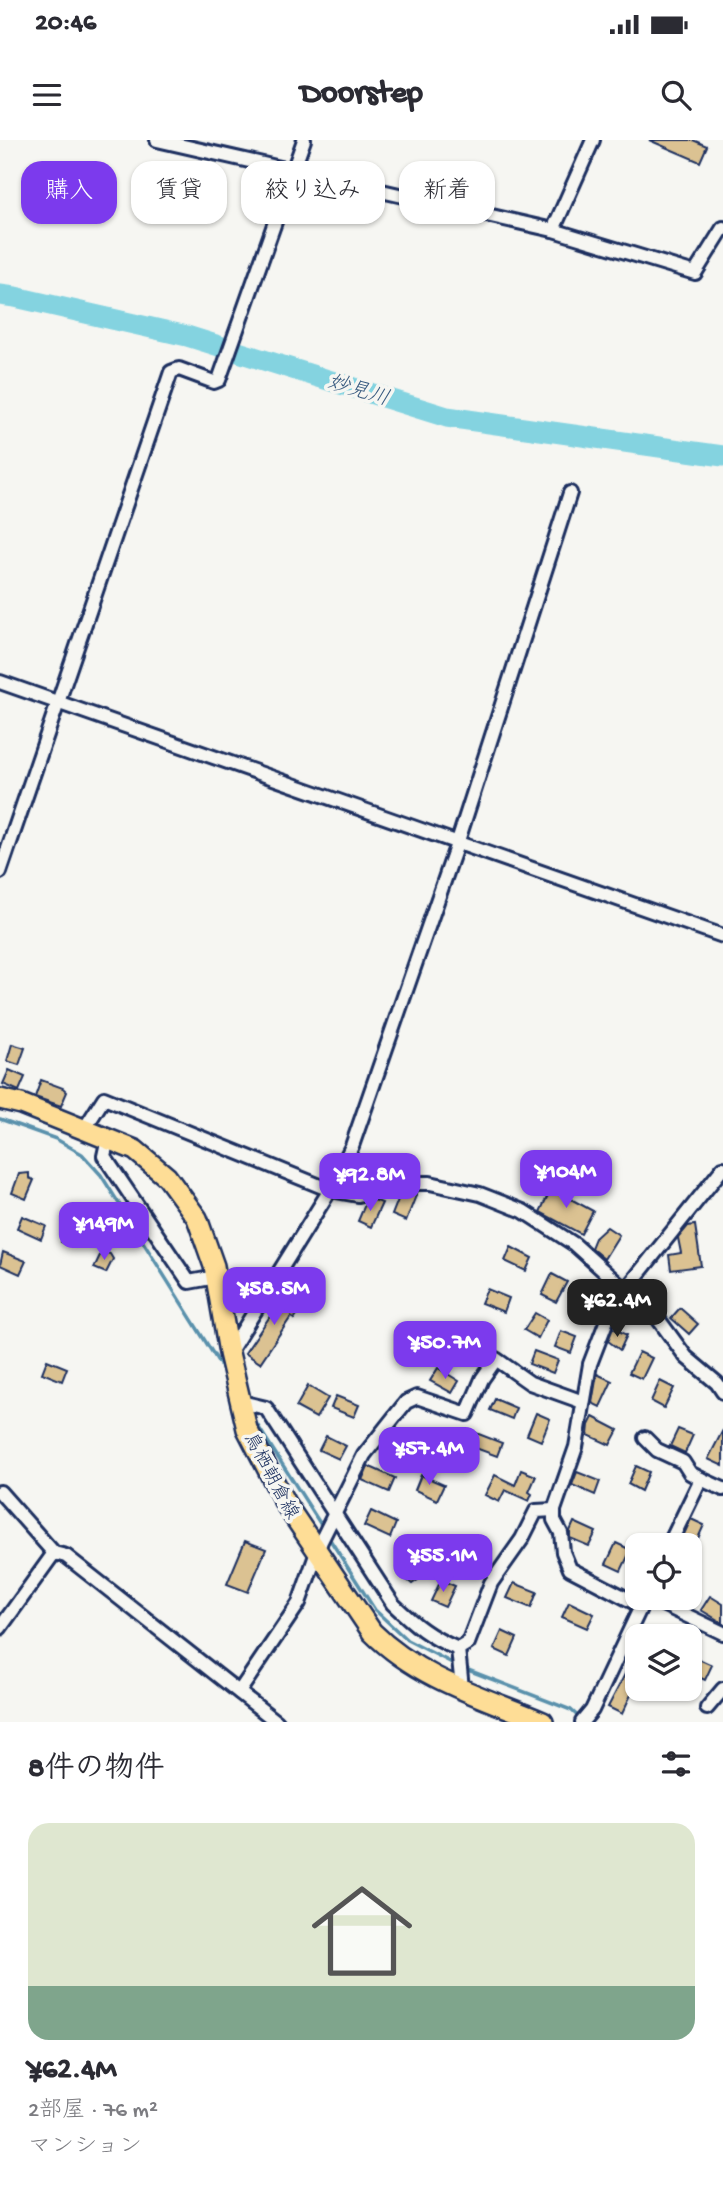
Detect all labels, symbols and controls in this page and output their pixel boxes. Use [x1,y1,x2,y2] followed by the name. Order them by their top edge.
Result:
[35,9,96,40] text: 20:46
[28,76,66,114] icon: menu
[300,76,423,114] text: Doorstep
[657,76,695,114] icon: search
[21,161,117,224] chip: 購入
[131,161,227,224] chip: 賃貸
[241,161,385,224] chip: 絞り込み
[399,161,495,224] chip: 新着
[324,370,392,414] water label: 妙見川
[517,1150,615,1210] pin: ¥104M
[313,1154,427,1213] pin: ¥92.8M
[536,1159,596,1186] text: ¥104M
[335,1162,405,1189] text: ¥92.8M
[55,1202,153,1262] pin: ¥149M
[75,1211,133,1238] text: ¥149M
[217,1268,331,1327] pin: ¥58.5M
[239,1276,309,1303] text: ¥58.5M
[560,1280,674,1339] pin: ¥62.4M
[583,1288,651,1315] text: ¥62.4M
[388,1322,502,1381] pin: ¥50.7M
[410,1330,480,1357] text: ¥50.7M
[372,1428,486,1487] pin: ¥57.4M
[237,1429,303,1524] street label: 鳥栖朝倉線
[395,1436,463,1463] text: ¥57.4M
[625,1533,702,1701] map controls
[625,1533,702,1610] button: locate
[386,1534,500,1594] pin: ¥55.1M
[409,1543,477,1570] text: ¥55.1M
[625,1624,702,1701] button: layers
[657,1745,695,1783] icon: filters
[28,1753,164,1788] text: 8件の物件
[299,1868,425,1994] icon: home
[28,2054,116,2089] text: ¥62.4M
[28,2098,158,2125] text: 2部屋 · 76 m²
[28,2134,142,2161] text: マンション

